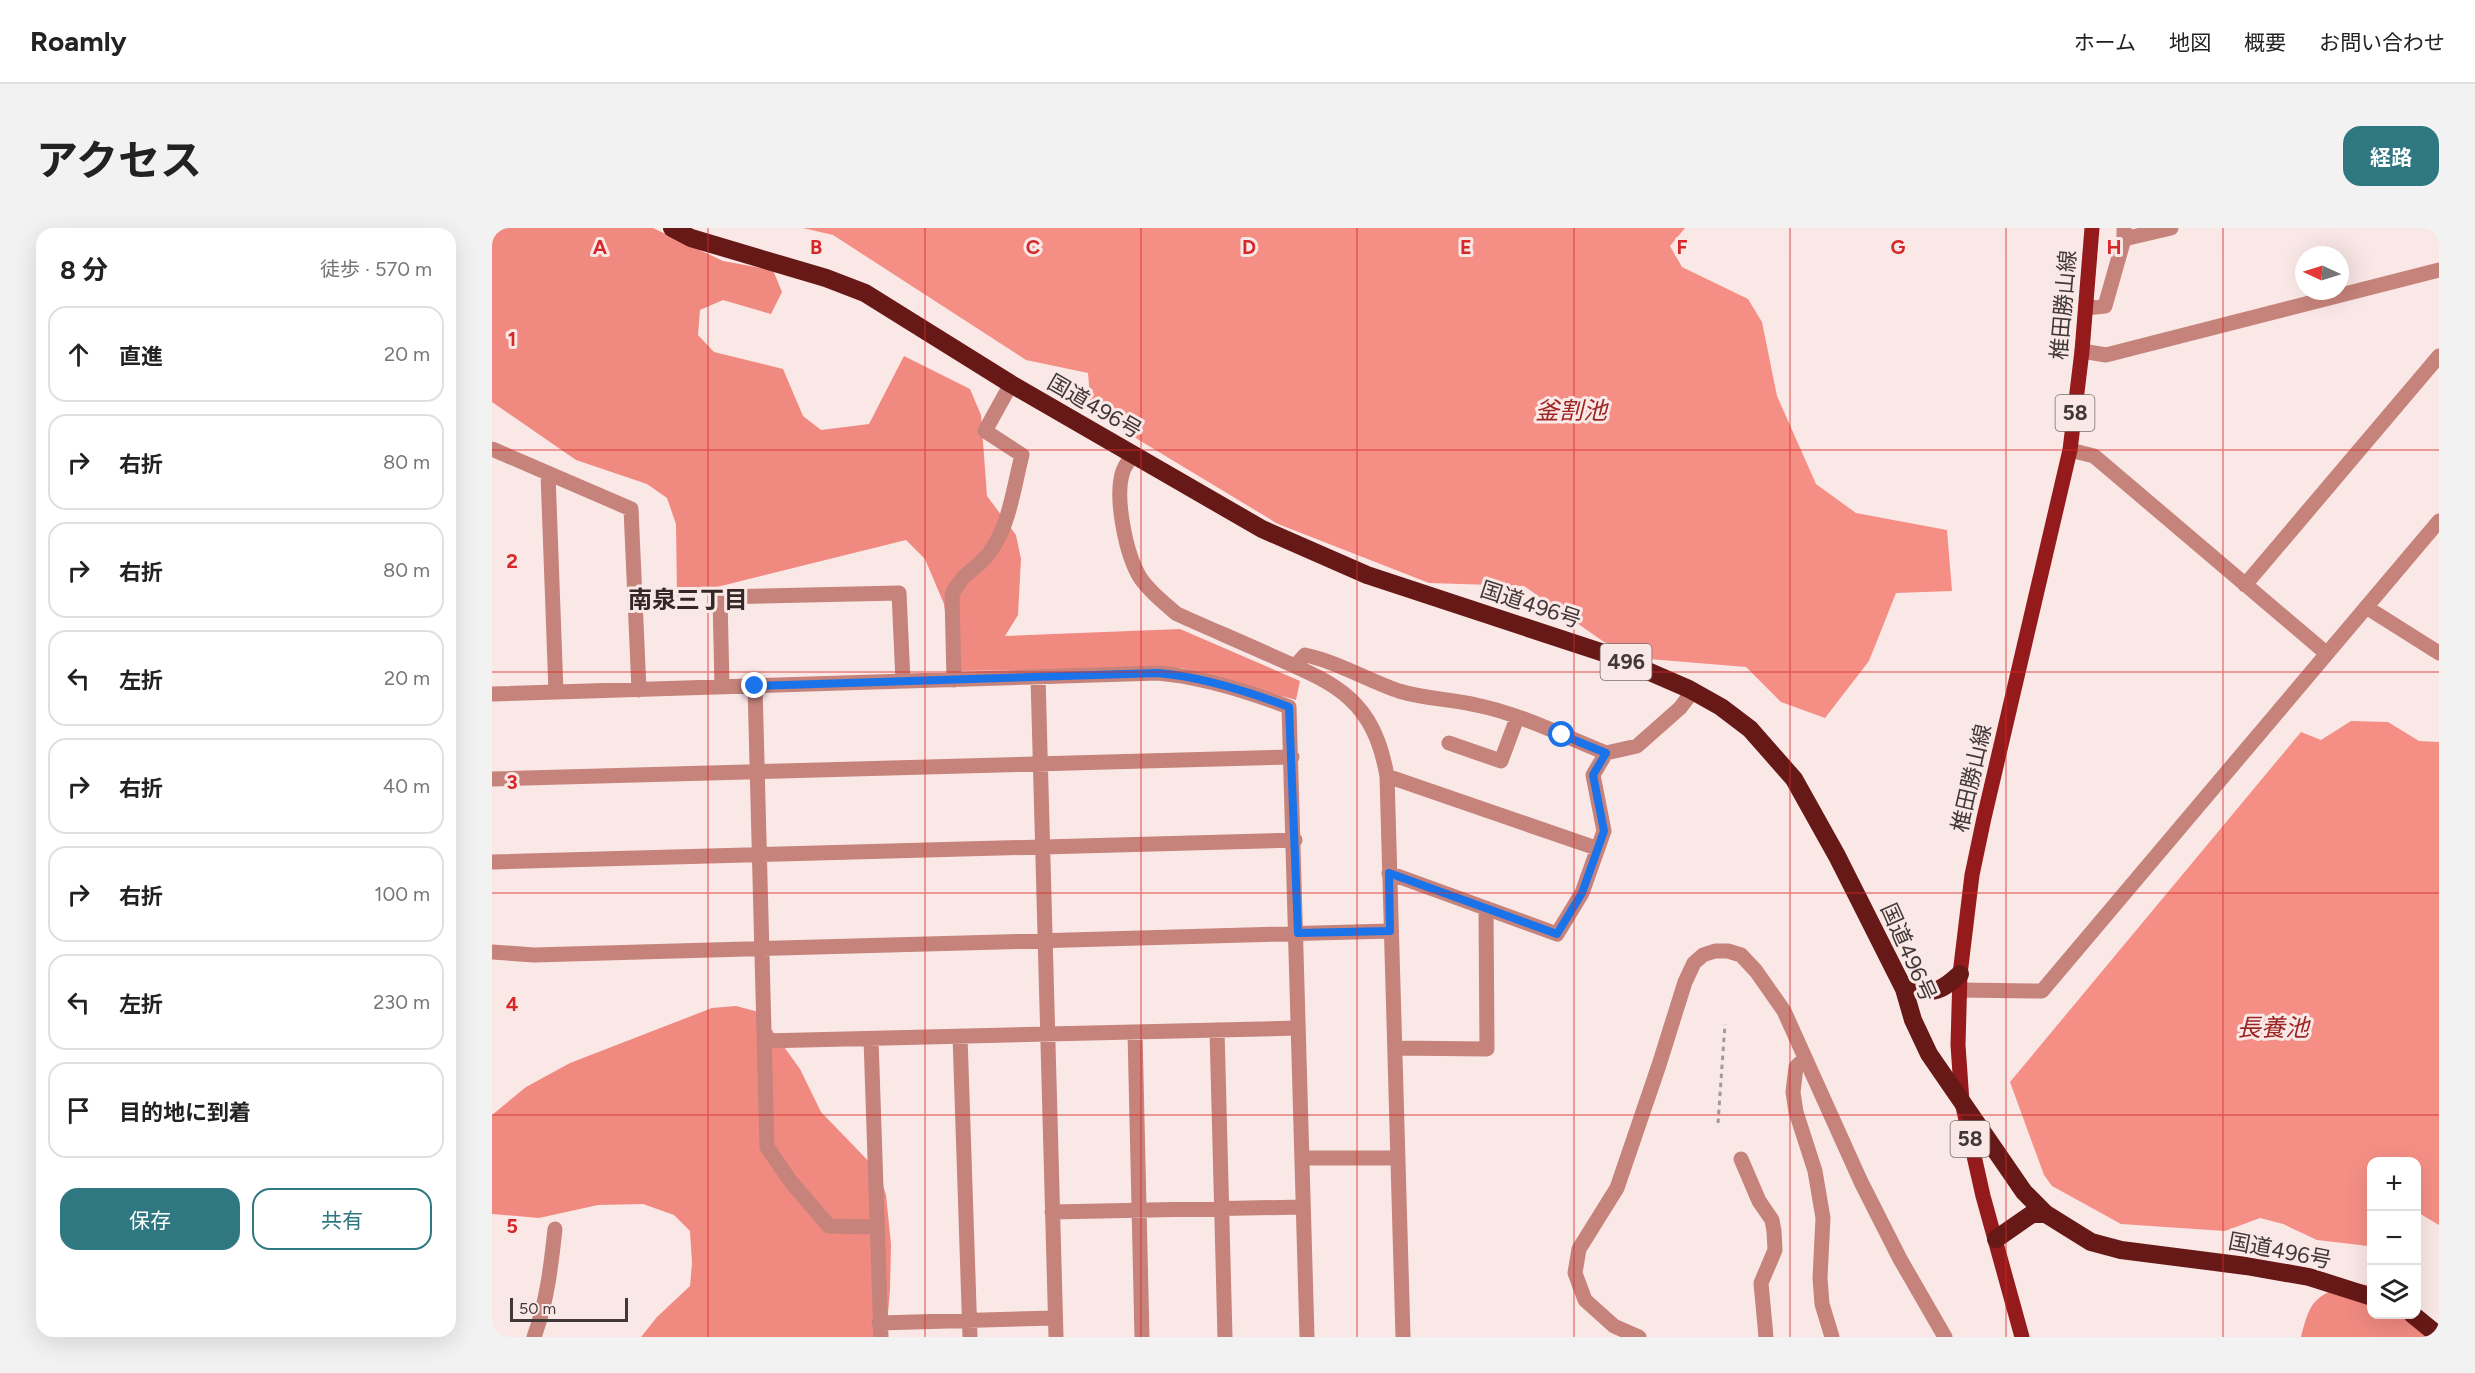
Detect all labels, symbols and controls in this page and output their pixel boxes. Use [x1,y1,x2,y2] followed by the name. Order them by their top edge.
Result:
[30,24,127,58] text: Roamly
[2074,30,2136,55] text: ホーム
[2169,30,2211,55] text: 地図
[2244,30,2286,55] text: 概要
[2319,30,2445,55] text: お問い合わせ
[2343,126,2439,186] button: 経路
[36,135,202,186] text: アクセス
[593,235,608,259] text: A
[810,235,822,259] text: B
[1026,235,1040,259] text: C
[1242,235,1256,259] text: D
[1460,235,1472,259] text: E
[1676,235,1688,259] text: F
[1891,235,1906,259] text: G
[2107,235,2122,259] text: H
[2295,246,2349,300] north arrow
[2045,249,2082,361] street label: 椎田勝山線
[60,254,108,286] text: 8 分
[320,257,432,281] text: 徒歩 · 570 m
[508,327,516,351] text: 1
[62,338,95,371] icon: ahead
[384,342,430,366] text: 20 m
[119,343,163,370] text: 直進
[1043,369,1147,444] street label: 国道496号
[2056,395,2094,431] road number: 58
[1535,396,1609,425] water label: 釜割池
[62,446,95,479] icon: right
[383,450,430,474] text: 80 m
[119,451,163,478] text: 右折
[506,549,518,573] text: 2
[62,554,95,587] icon: right
[383,558,430,582] text: 80 m
[119,559,163,586] text: 右折
[1477,575,1585,633] street label: 国道496号
[628,585,748,614] district label: 南泉三丁目
[1600,644,1652,680] road number: 496
[62,662,95,695] icon: left
[384,666,430,690] text: 20 m
[119,667,163,694] text: 左折
[741,672,767,698] route end
[1548,721,1574,747] route start
[1946,721,1997,835] street label: 椎田勝山線
[62,770,95,803] icon: right
[506,770,518,794] text: 3
[383,774,430,798] text: 40 m
[119,775,163,802] text: 右折
[62,878,95,911] icon: right
[374,882,430,906] text: 100 m
[119,883,163,910] text: 右折
[1875,899,1942,1005] street label: 国道496号
[62,986,95,1019] icon: left
[373,990,430,1014] text: 230 m
[119,991,163,1018] text: 左折
[506,992,519,1016] text: 4
[2237,1013,2311,1042] water label: 長養池
[62,1094,95,1127] icon: arrive
[119,1099,251,1126] text: 目的地に到着
[1950,1121,1990,1157] road number: 58
[2367,1157,2421,1319] map controls
[2367,1157,2421,1211] button: +
[60,1188,240,1250] button: 保存
[252,1188,432,1250] button: 共有
[2367,1211,2421,1265] button: −
[506,1214,518,1238] text: 5
[2226,1227,2334,1274] street label: 国道496号
[2367,1265,2421,1319] button: layers
[510,1295,628,1322] scale bar
[519,1299,556,1318] text: 50 m

